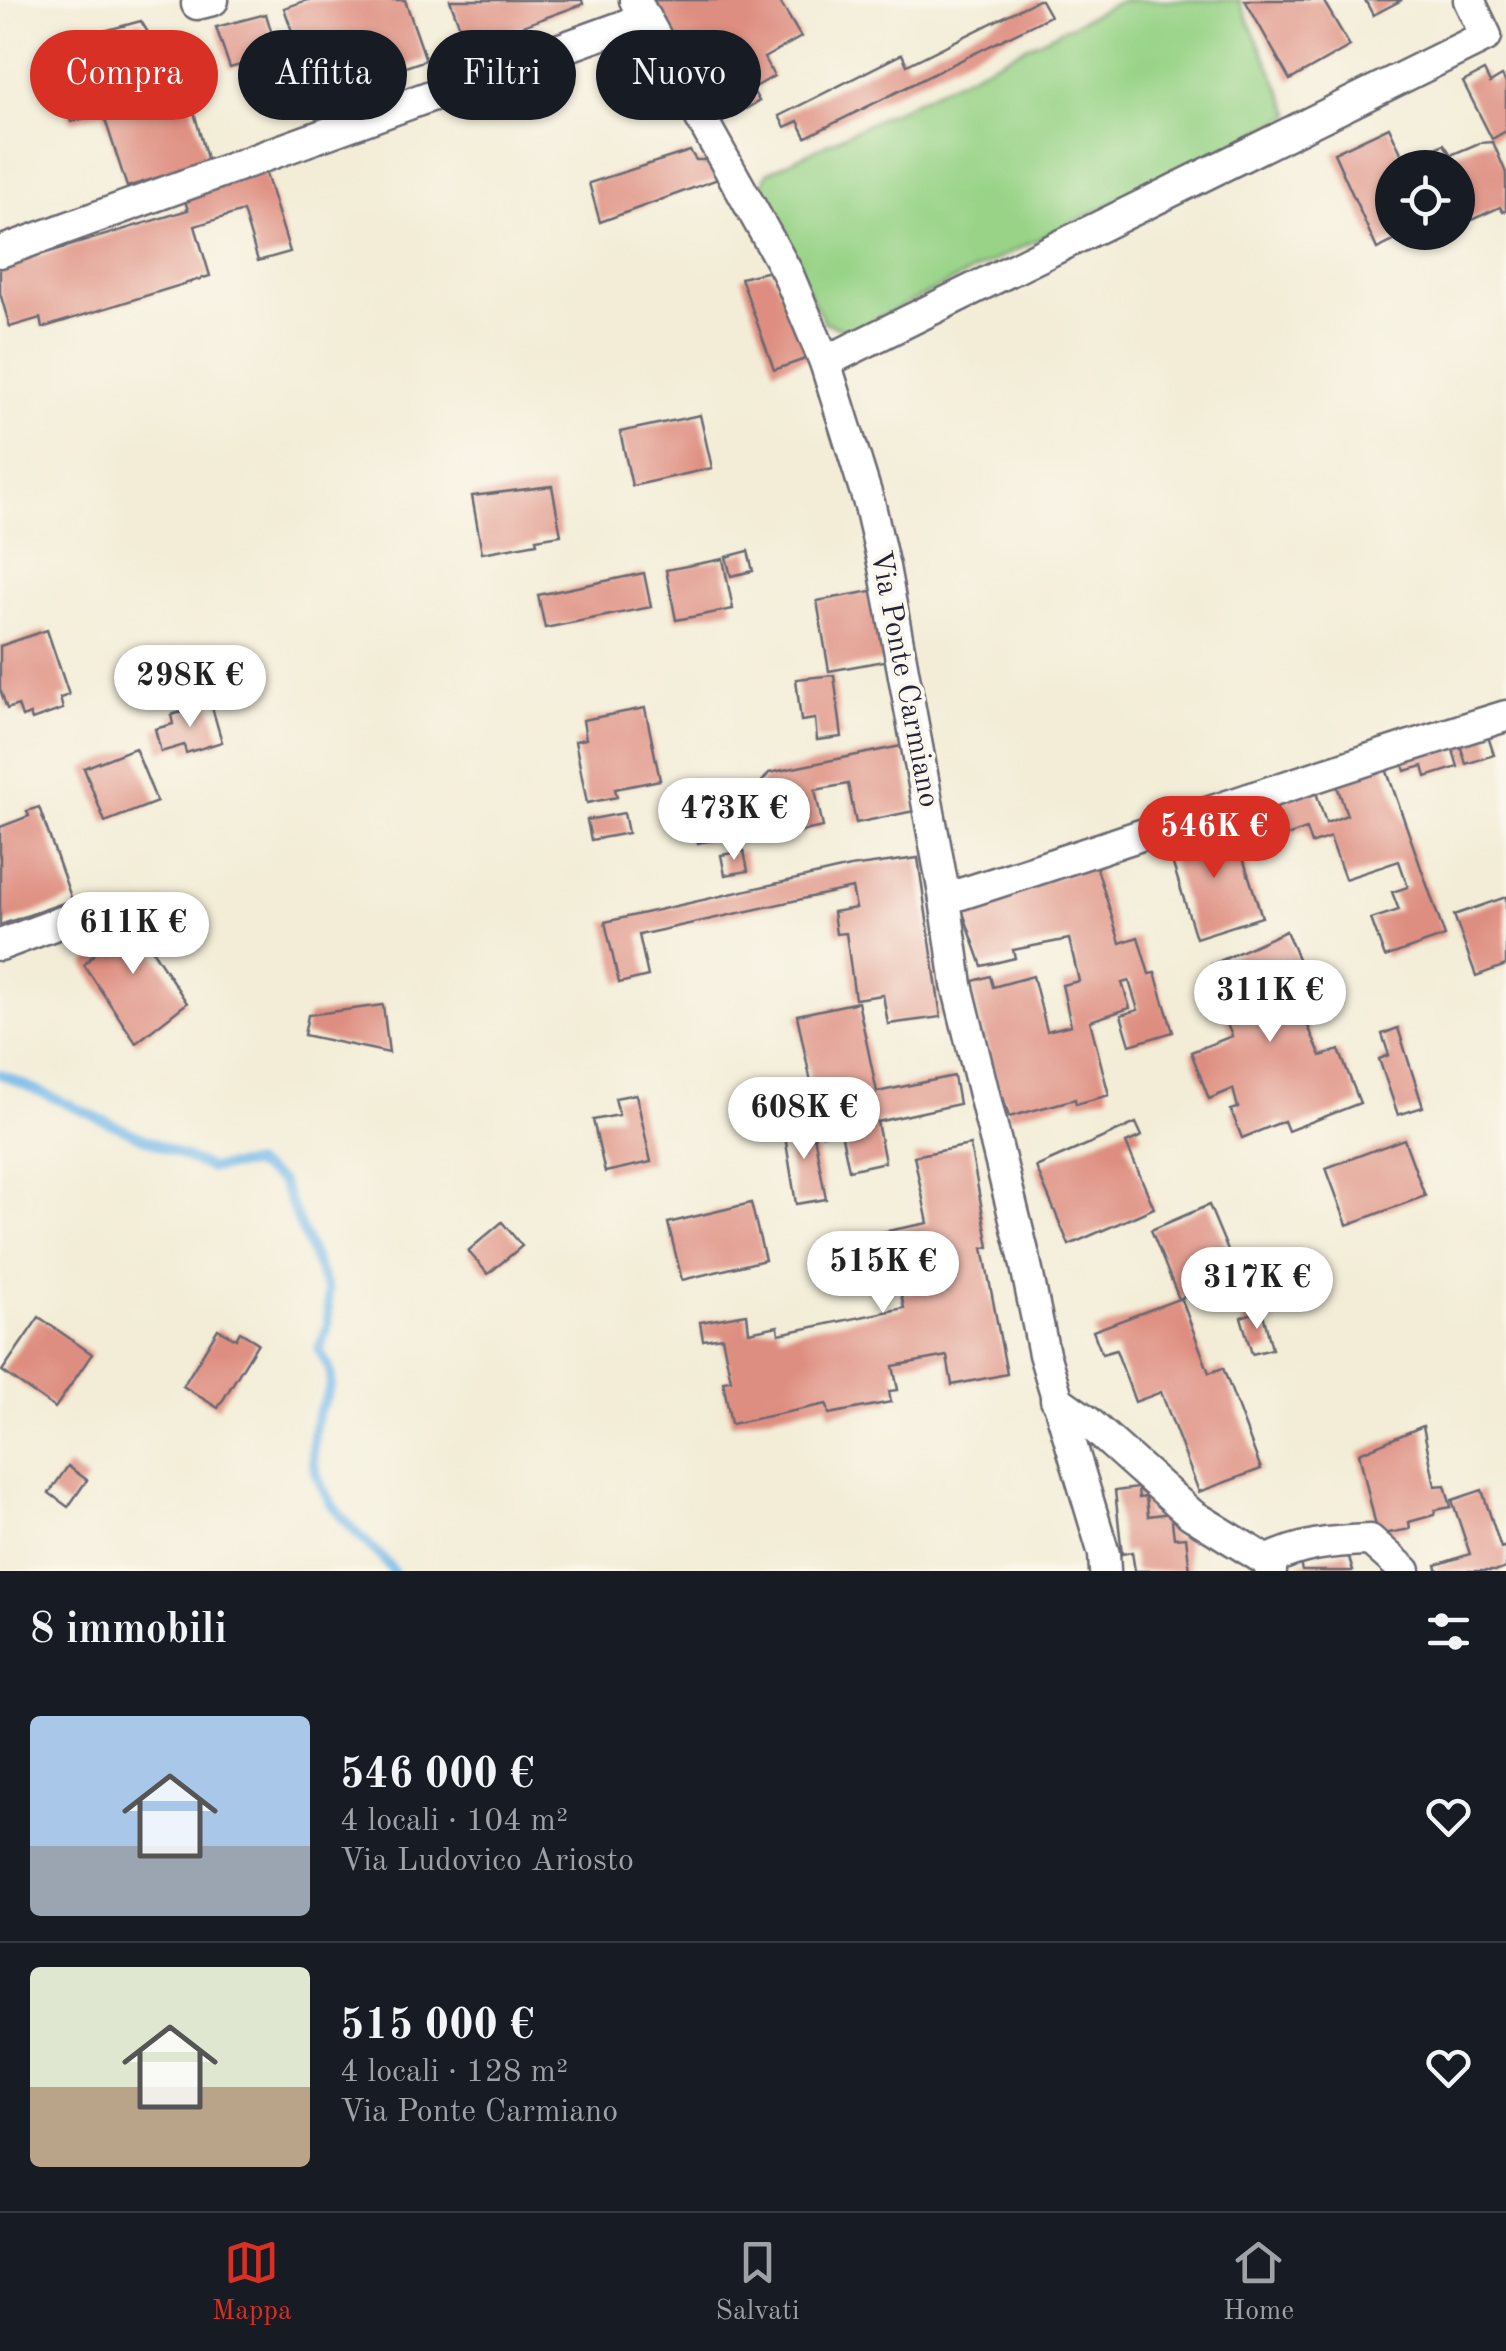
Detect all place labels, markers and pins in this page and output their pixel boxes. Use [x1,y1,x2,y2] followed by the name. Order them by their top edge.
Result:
[109,645,271,730] pin: 298K €
[653,778,815,863] pin: 473K €
[1133,796,1295,881] pin: 546K €
[52,892,214,977] pin: 611K €
[1189,960,1351,1045] pin: 311K €
[723,1077,885,1162] pin: 608K €
[802,1231,964,1316] pin: 515K €
[1176,1247,1338,1332] pin: 317K €

